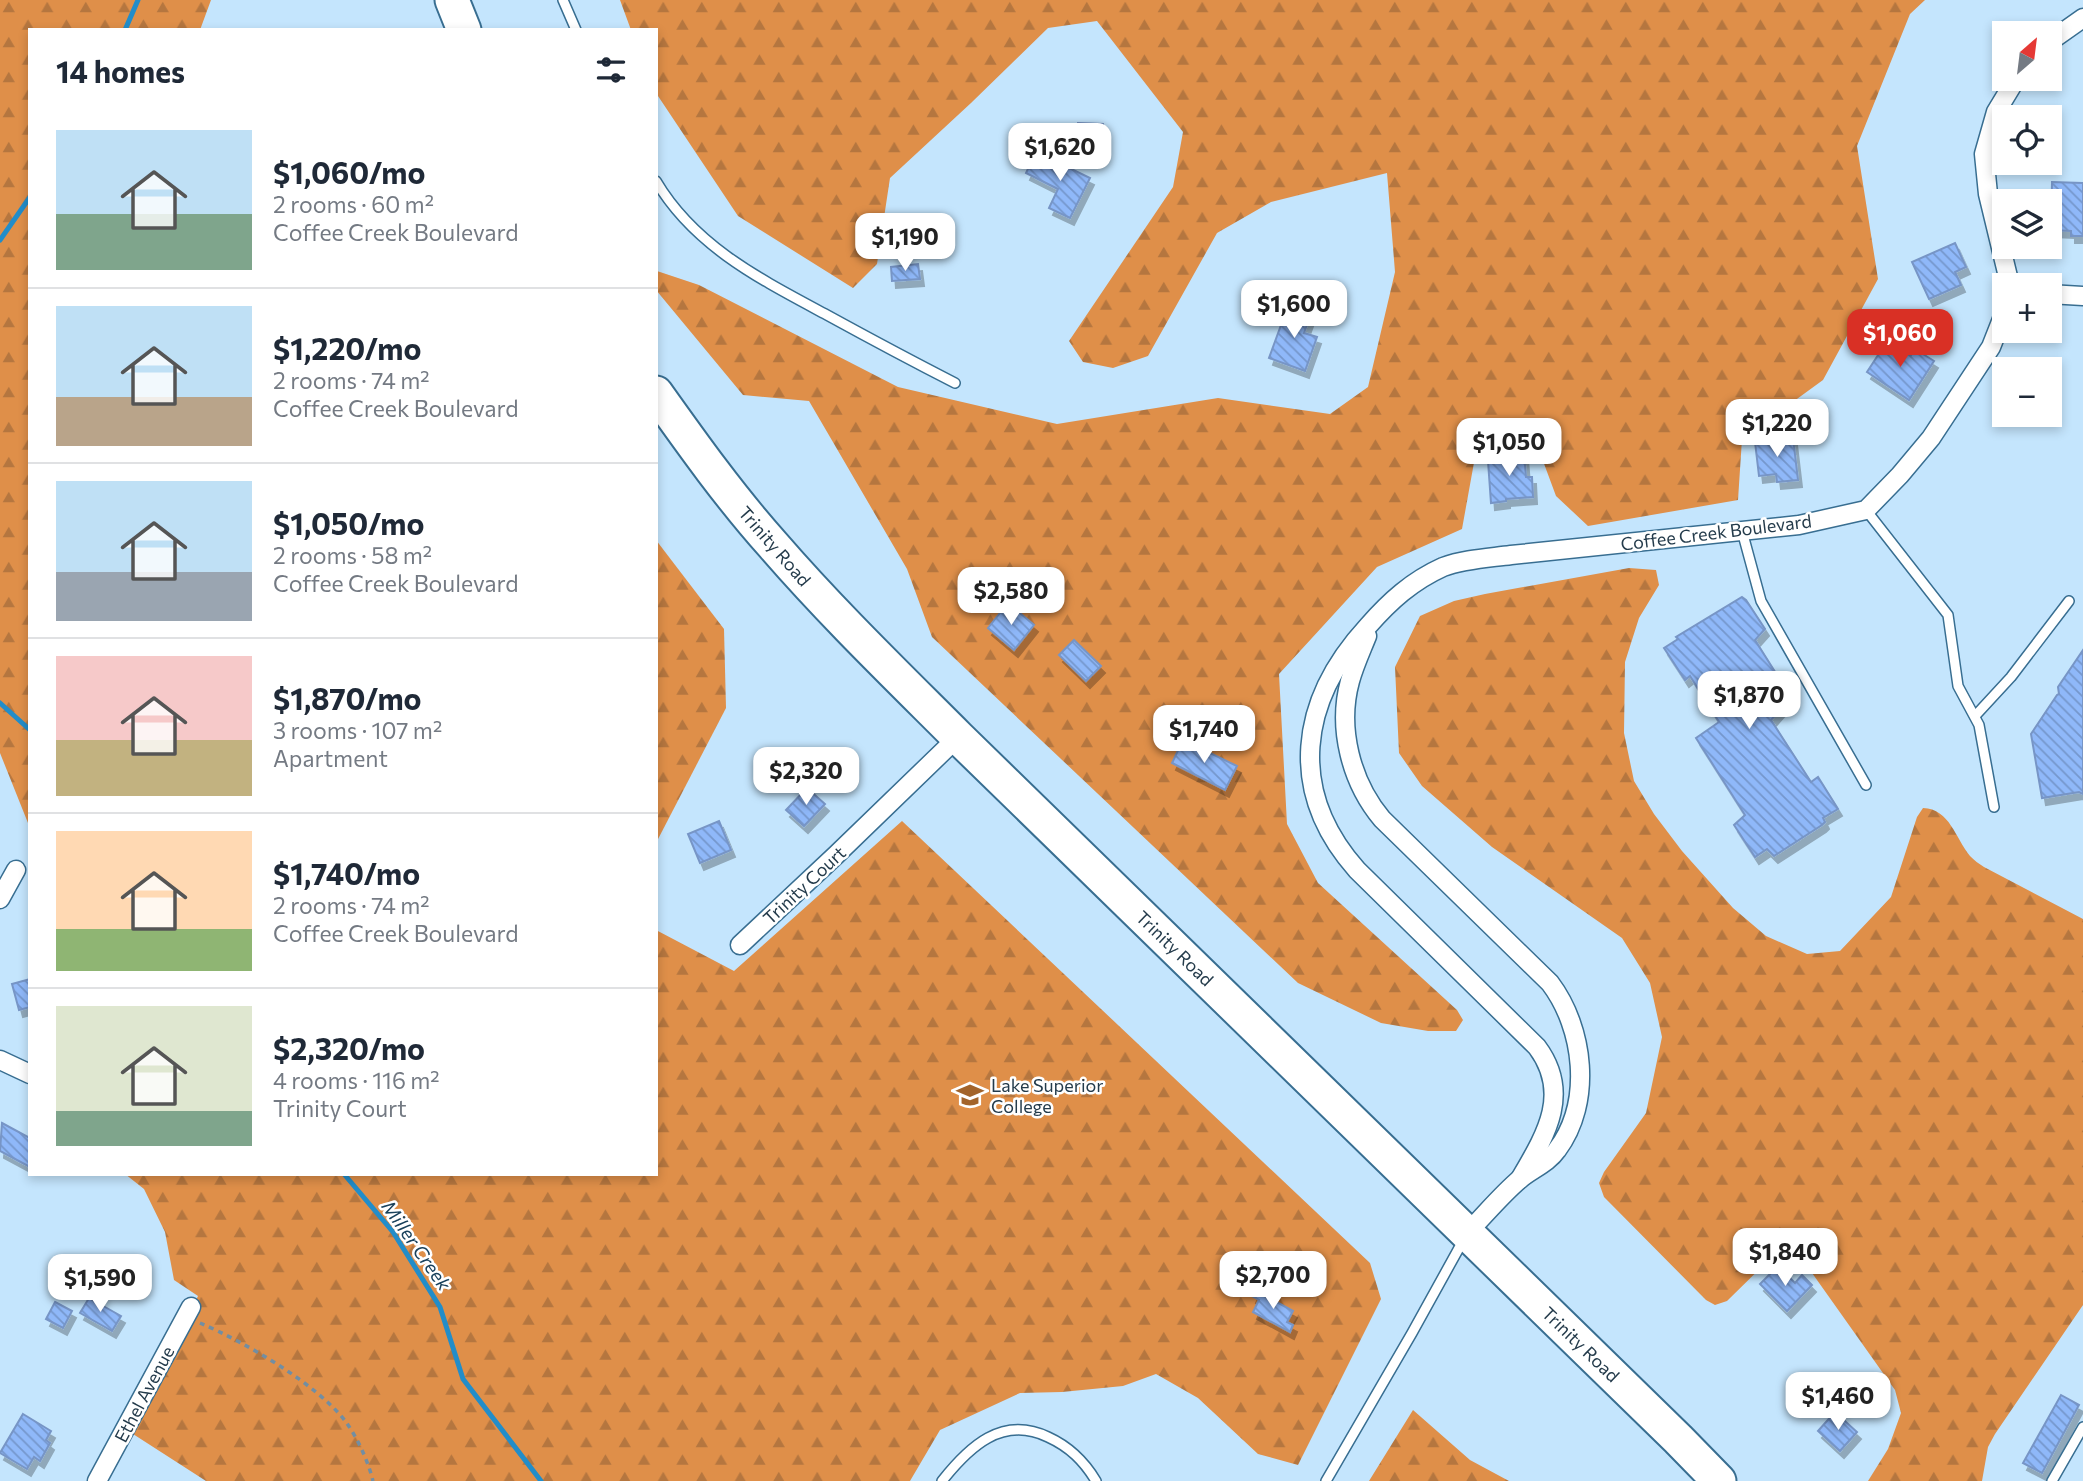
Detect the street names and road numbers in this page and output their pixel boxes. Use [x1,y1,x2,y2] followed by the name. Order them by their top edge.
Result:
[734,501,816,591] street label: Trinity Road
[1619,509,1813,555] street label: Coffee Creek Boulevard
[758,841,850,929] street label: Trinity Court
[1132,906,1218,990] street label: Trinity Road
[1538,1302,1624,1386] street label: Trinity Road
[109,1342,179,1446] street label: Ethel Avenue

